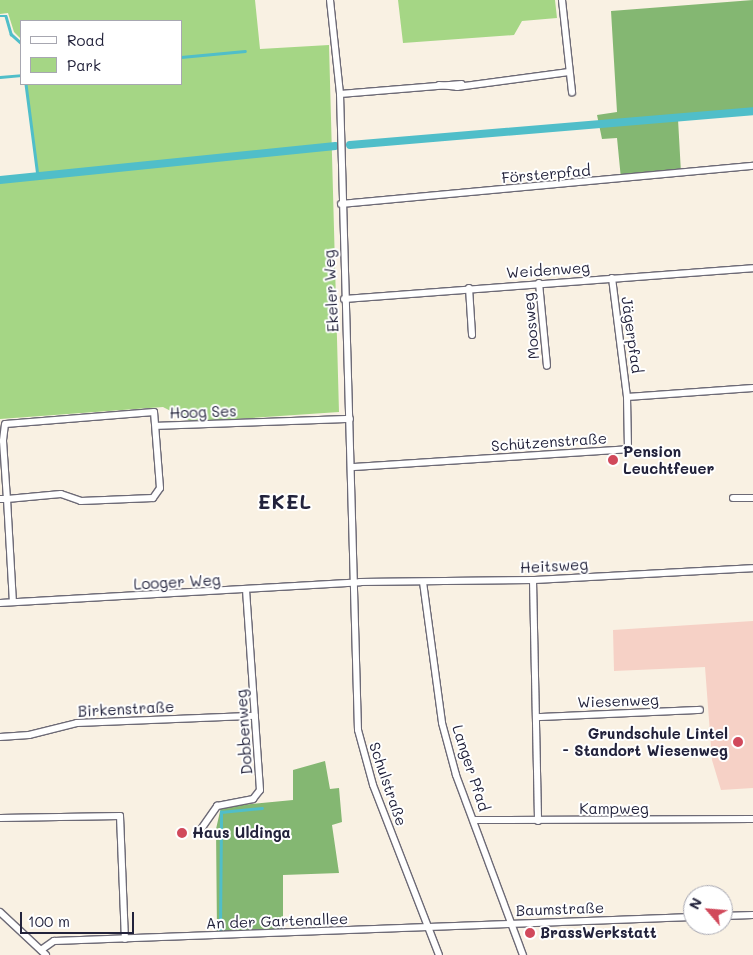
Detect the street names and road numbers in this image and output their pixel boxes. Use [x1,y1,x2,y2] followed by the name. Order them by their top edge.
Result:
[501,161,591,187] street label: Försterpfad
[320,249,342,333] street label: Ekeler Weg
[506,258,590,282] street label: Weidenweg
[519,292,543,360] street label: Moosweg
[618,296,646,374] street label: Jägerpfad
[169,402,237,422] street label: Hoog Ses
[491,429,607,455] street label: Schützenstraße
[520,555,588,577] street label: Heitsweg
[133,571,221,593] street label: Looger Weg
[232,689,256,775] street label: Dobbenweg
[577,691,659,711] street label: Wiesenweg
[77,697,175,721] street label: Birkenstraße
[449,723,493,813] street label: Langer Pfad
[365,740,411,828] street label: Schulstraße
[579,800,649,818] street label: Kampweg
[516,898,604,920] street label: Baumstraße
[206,910,348,932] street label: An der Gartenallee

